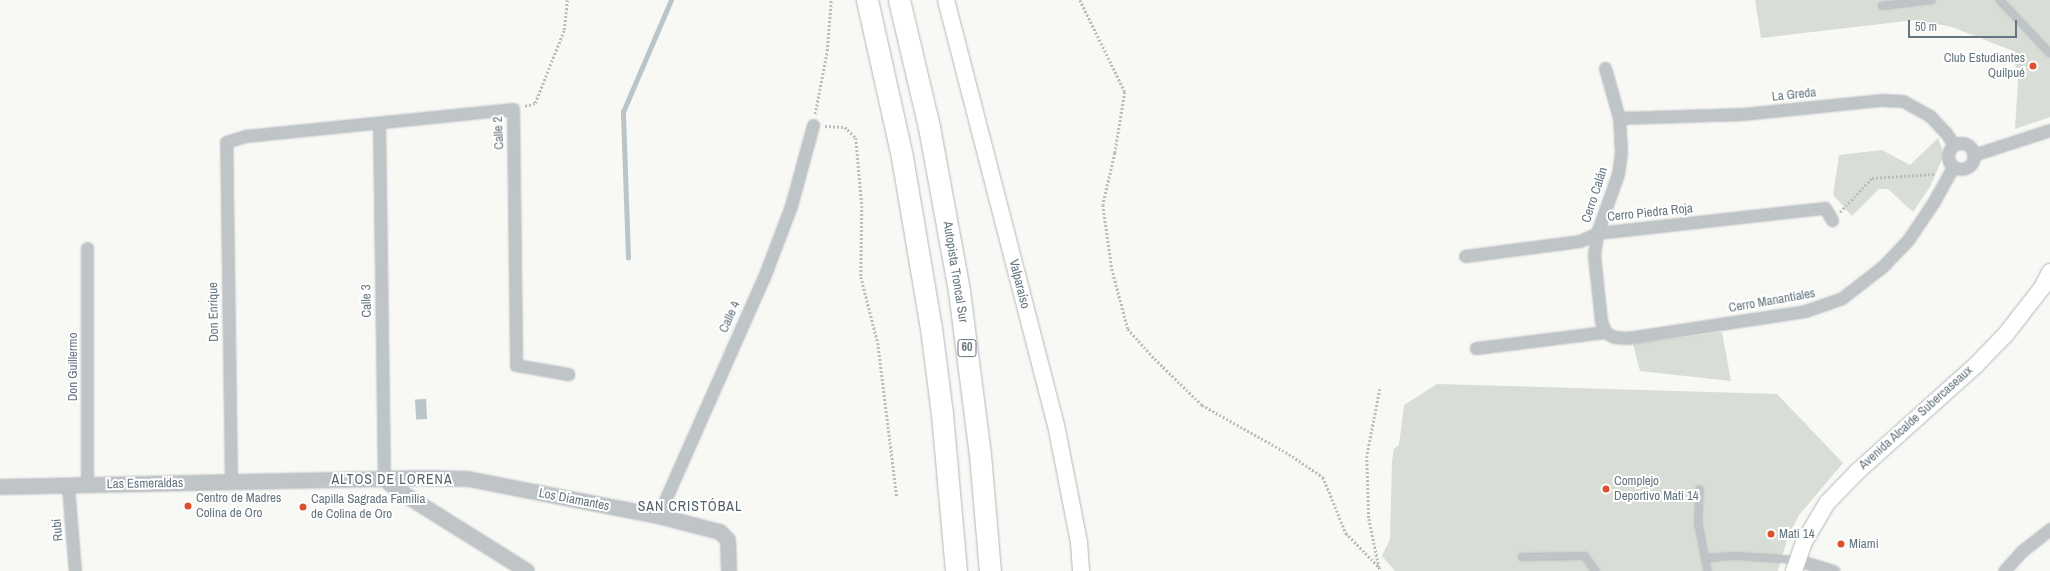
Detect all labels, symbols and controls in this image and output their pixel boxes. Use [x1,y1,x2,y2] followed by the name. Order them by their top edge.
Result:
[1910,12,2019,38] scale bar
[1915,19,1937,35] text: 50 m
[1944,51,2025,82] place label: Club Estudiantes Quilpué
[2028,61,2038,71] marker: Club Estudiantes Quilpué
[1771,85,1817,105] street label: La Greda
[490,116,508,150] street label: Calle 2
[1579,165,1611,225] street label: Cerro Calán
[1606,201,1694,225] street label: Cerro Piedra Roja
[939,220,971,324] street label: Autopista Troncal Sur
[1005,258,1033,310] street label: Valparaíso
[206,282,222,342] street label: Don Enrique
[359,284,375,318] street label: Calle 3
[1727,286,1817,316] street label: Cerro Manantiales
[716,299,744,335] street label: Calle 4
[65,333,81,401] street label: Don Guillermo
[957,338,977,358] road number: 60
[1856,363,1976,473] street label: Avenida Alcalde Subercaseaux
[331,471,453,487] district label: ALTOS DE LORENA
[1614,474,1699,505] place label: Complejo Deportivo Mati 14
[107,476,183,492] street label: Las Esmeraldas
[1601,484,1611,494] marker: Complejo Deportivo Mati 14
[537,486,611,514] street label: Los Diamantes
[196,491,281,522] place label: Centro de Madres Colina de Oro
[311,492,425,523] place label: Capilla Sagrada Familia de Colina de Oro
[638,498,742,514] district label: SAN CRISTÓBAL
[183,501,193,511] marker: Centro de Madres Colina de Oro
[298,502,308,512] marker: Capilla Sagrada Familia de Colina de Oro
[49,518,67,542] street label: Rubí
[1779,526,1815,542] place label: Mati 14
[1766,529,1776,539] marker: Mati 14
[1849,536,1879,552] place label: Miami
[1836,539,1846,549] marker: Miami

